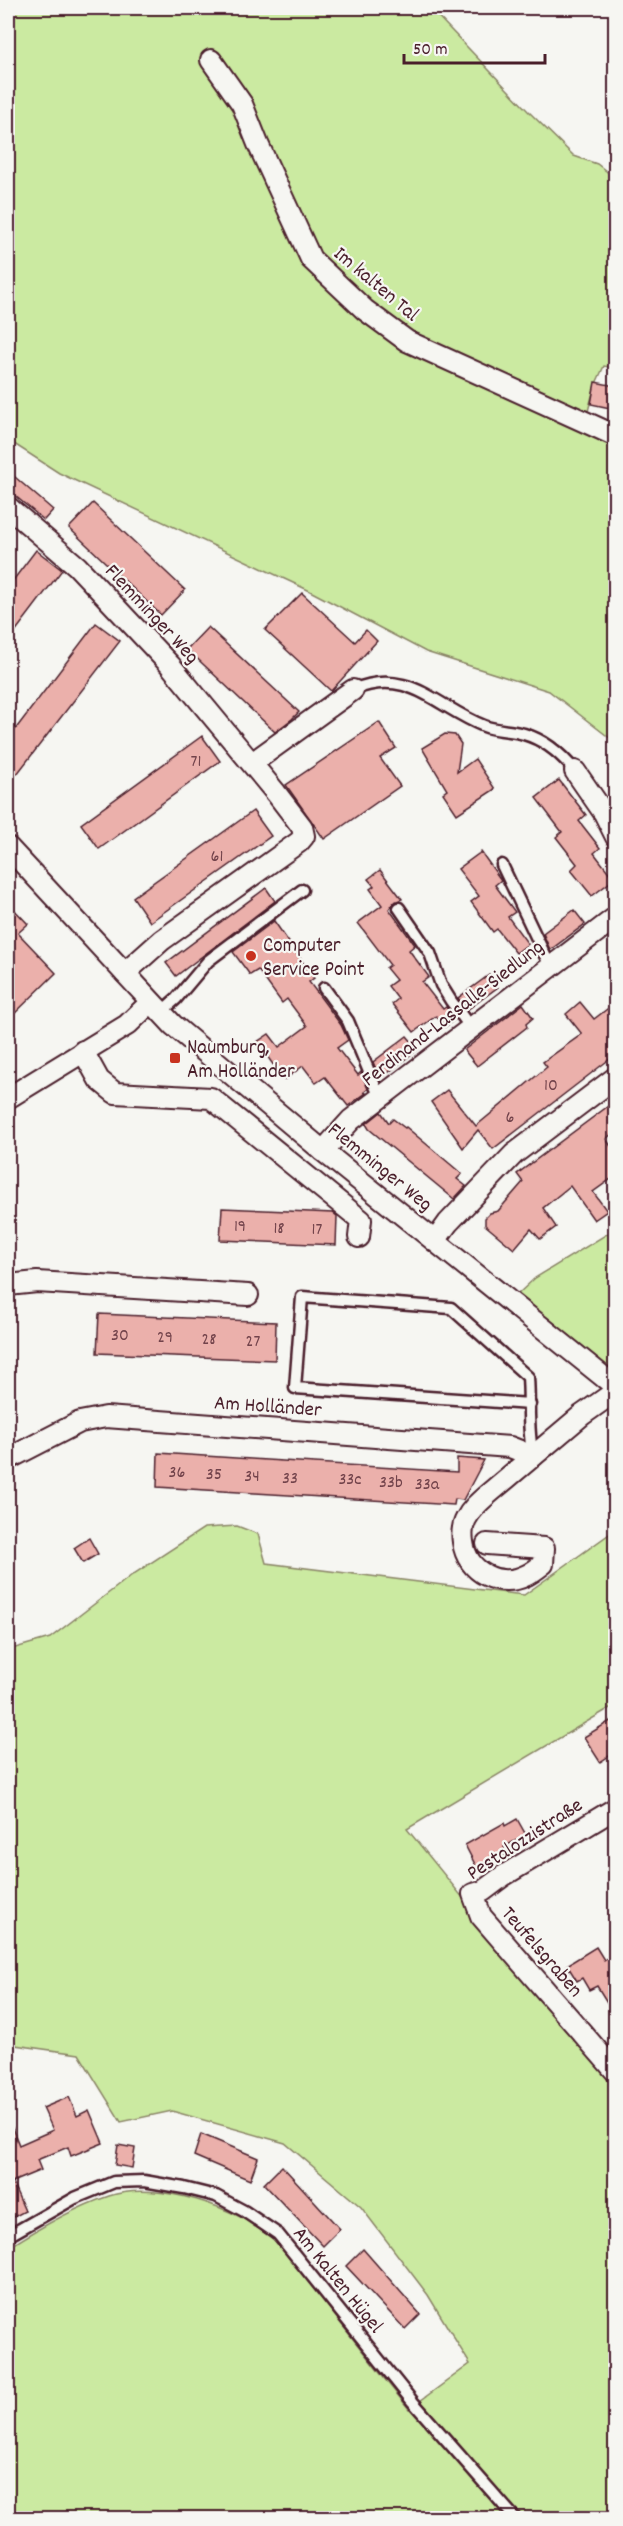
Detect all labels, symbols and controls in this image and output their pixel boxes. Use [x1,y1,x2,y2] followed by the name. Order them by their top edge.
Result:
[404,27,545,65] scale bar
[413,38,448,63] text: 50 m
[326,240,425,330] street label: Im kalten Tal
[96,558,205,672] street label: Flemminger Weg
[191,750,201,775] house number: 71
[211,845,223,870] house number: 61
[263,932,365,986] place label: Computer Service Point
[356,934,551,1095] street label: Ferdinand-Lassalle-Siedlung
[244,949,258,963] marker: Computer Service Point
[187,1034,295,1088] place label: Naumburg, Am Holländer
[168,1051,182,1065] marker: Naumburg, Am Holländer
[544,1074,558,1099] house number: 10
[506,1106,514,1131] house number: 6
[320,1117,438,1220] street label: Flemminger Weg
[234,1215,246,1240] house number: 19
[273,1217,285,1242] house number: 18
[312,1218,323,1243] house number: 17
[111,1324,129,1349] house number: 30
[157,1326,173,1351] house number: 29
[201,1328,217,1353] house number: 28
[246,1330,260,1355] house number: 27
[213,1389,323,1427] street label: Am Holländer
[169,1461,185,1486] house number: 36
[206,1463,222,1488] house number: 35
[244,1465,260,1490] house number: 34
[282,1467,298,1492] house number: 33
[338,1468,362,1493] house number: 33c
[379,1471,403,1496] house number: 33b
[415,1473,440,1498] house number: 33a
[462,1792,589,1889] street label: Pestalozzistraße
[493,1901,589,2005] street label: Teufelsgraben
[284,2221,389,2341] street label: Am Kalten Hügel

